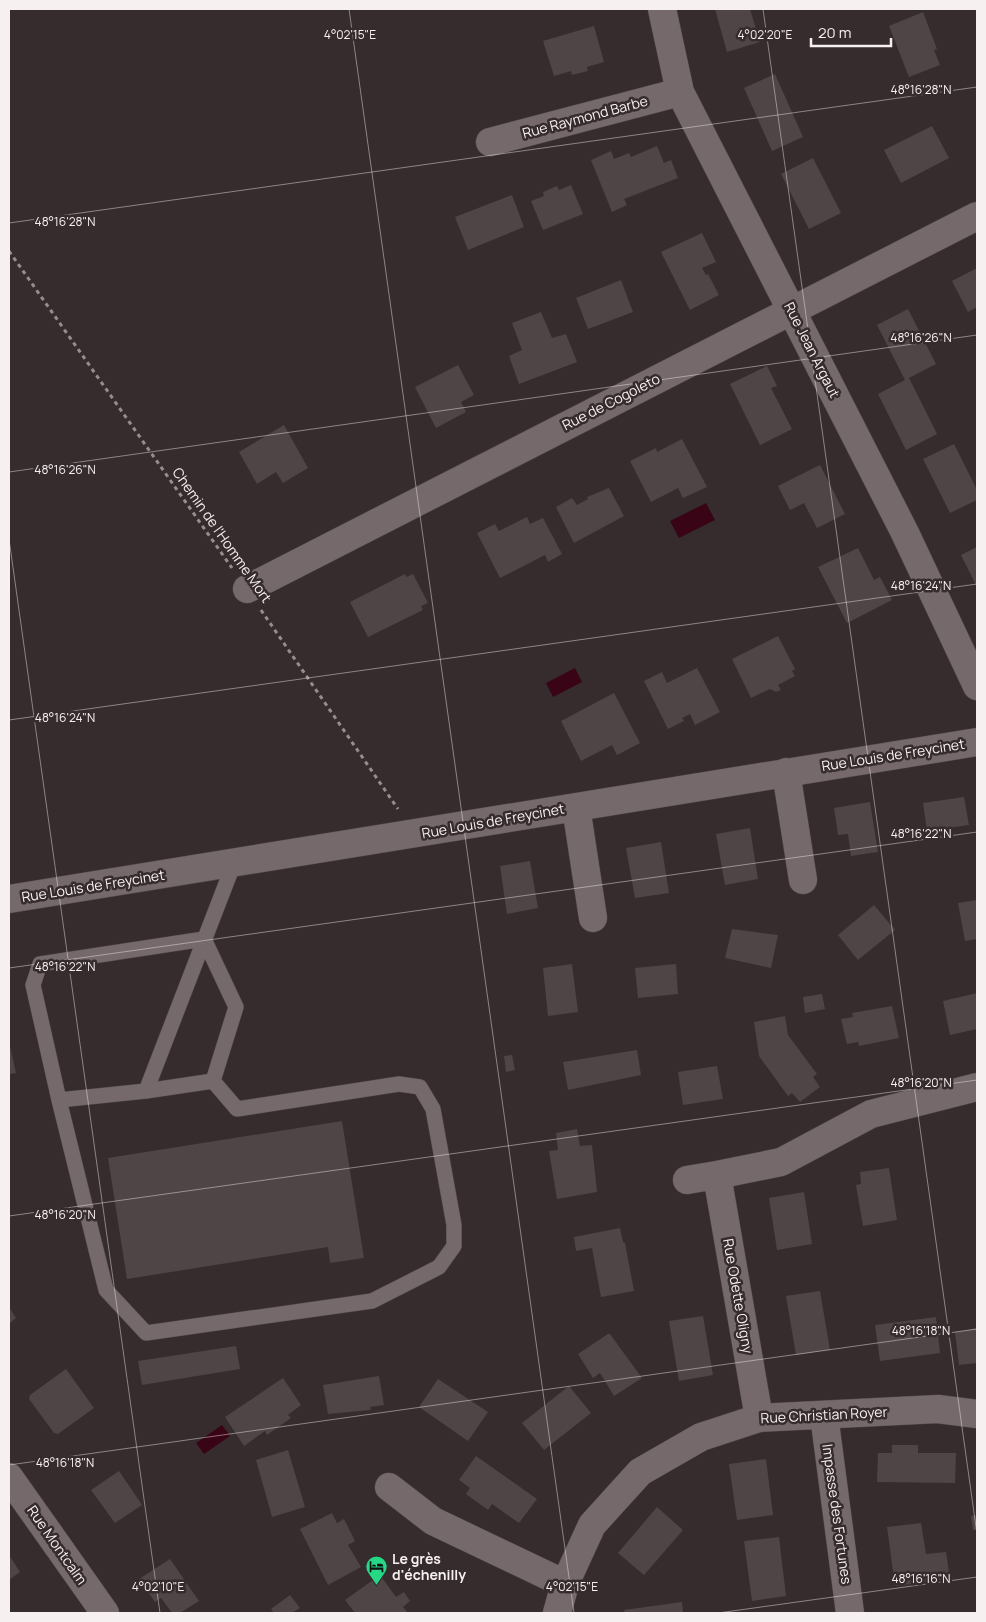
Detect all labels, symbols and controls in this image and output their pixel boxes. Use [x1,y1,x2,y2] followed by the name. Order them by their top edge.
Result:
[811,15,891,47] scale bar
[818,22,851,43] text: 20 m
[324,26,376,43] text: 4°02'15"E
[738,26,793,43] text: 4°02'20"E
[891,81,951,98] text: 48°16'28"N
[520,91,650,142] street label: Rue Raymond Barbe
[35,213,95,230] text: 48°16'28"N
[780,299,845,401] street label: Rue Jean Argaut
[890,329,952,346] text: 48°16'26"N
[559,369,663,434] street label: Rue de Cogoleto
[34,461,96,478] text: 48°16'26"N
[168,463,277,606] street label: Chemin de l'Homme Mort
[891,577,951,594] text: 48°16'24"N
[35,709,95,726] text: 48°16'24"N
[820,734,966,775] street label: Rue Louis de Freycinet
[420,799,566,842] street label: Rue Louis de Freycinet
[891,825,951,842] text: 48°16'22"N
[20,865,166,906] street label: Rue Louis de Freycinet
[35,958,95,975] text: 48°16'22"N
[890,1074,952,1091] text: 48°16'20"N
[34,1206,96,1223] text: 48°16'20"N
[719,1237,758,1356] street label: Rue Odette Oligny
[892,1322,950,1339] text: 48°16'18"N
[760,1402,888,1427] street label: Rue Christian Royer
[818,1443,857,1585] street label: Impasse des Fortunes
[36,1454,94,1471] text: 48°16'18"N
[23,1501,92,1588] street label: Rue Montcalm
[392,1549,466,1584] place label: Le grès d'échenilly
[364,1555,388,1586] hotel icon: Le grès d'échenilly
[891,1570,951,1587] text: 48°16'16"N
[132,1578,185,1595] text: 4°02'10"E
[546,1578,598,1595] text: 4°02'15"E

